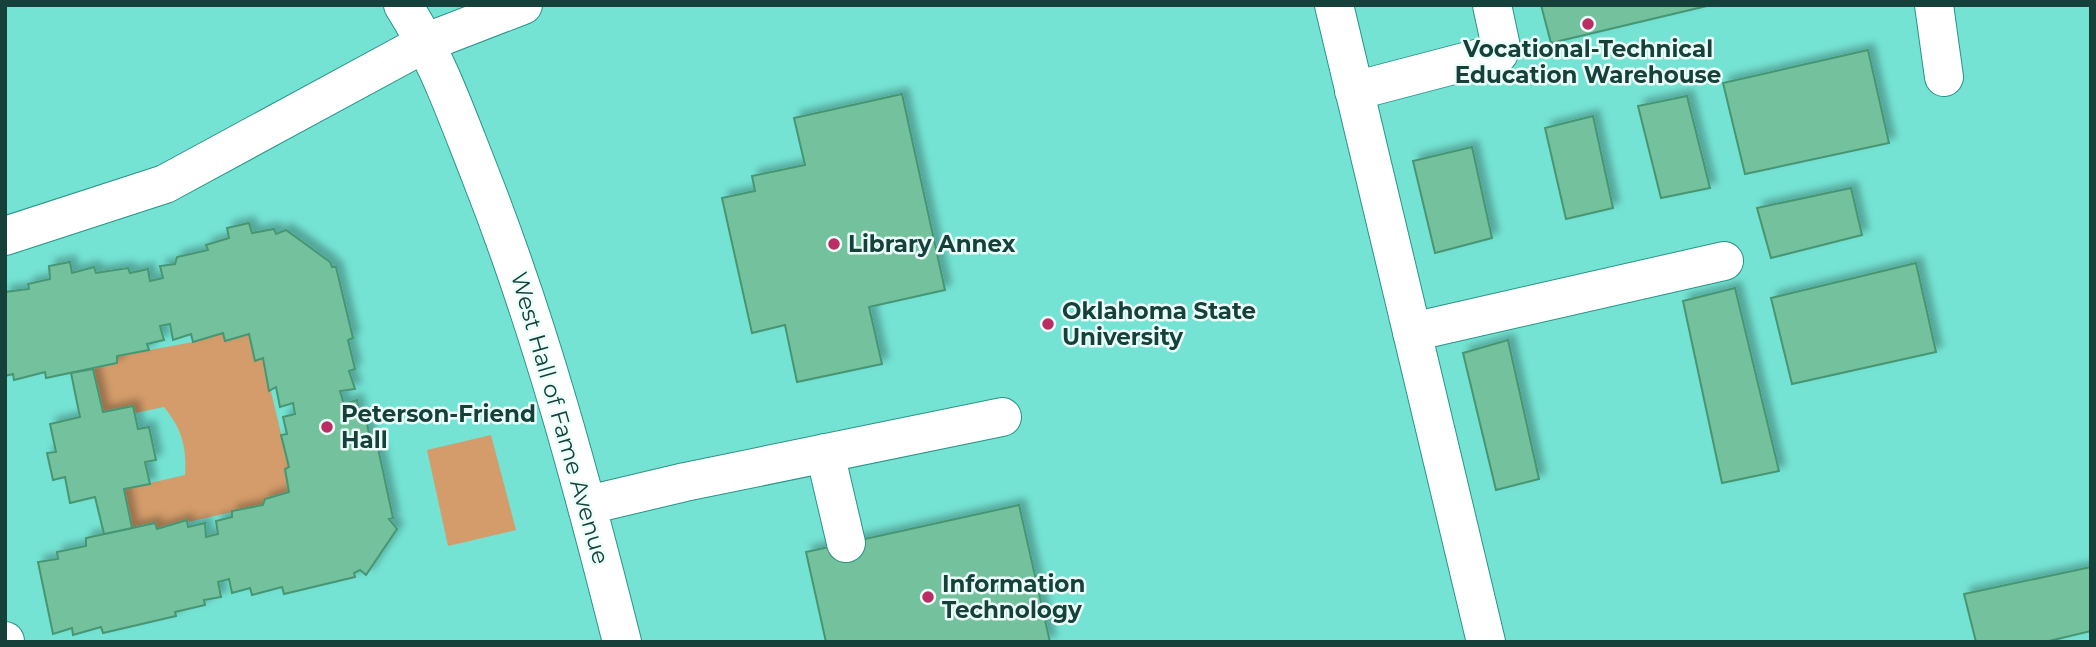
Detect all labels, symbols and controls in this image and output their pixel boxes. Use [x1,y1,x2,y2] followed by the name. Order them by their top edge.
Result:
[1580,16,1596,32] marker: Vocational-Technical Education Warehouse
[1455,35,1721,89] place label: Vocational-Technical Education Warehouse
[848,230,1016,258] place label: Library Annex
[826,236,842,252] marker: Library Annex
[505,269,615,567] street label: West Hall of Fame Avenue
[1062,297,1256,351] place label: Oklahoma State University
[1040,316,1056,332] marker: Oklahoma State University
[341,400,536,454] place label: Peterson-Friend Hall
[319,419,335,435] marker: Peterson-Friend Hall
[942,570,1085,624] place label: Information Technology
[920,589,936,605] marker: Information Technology

